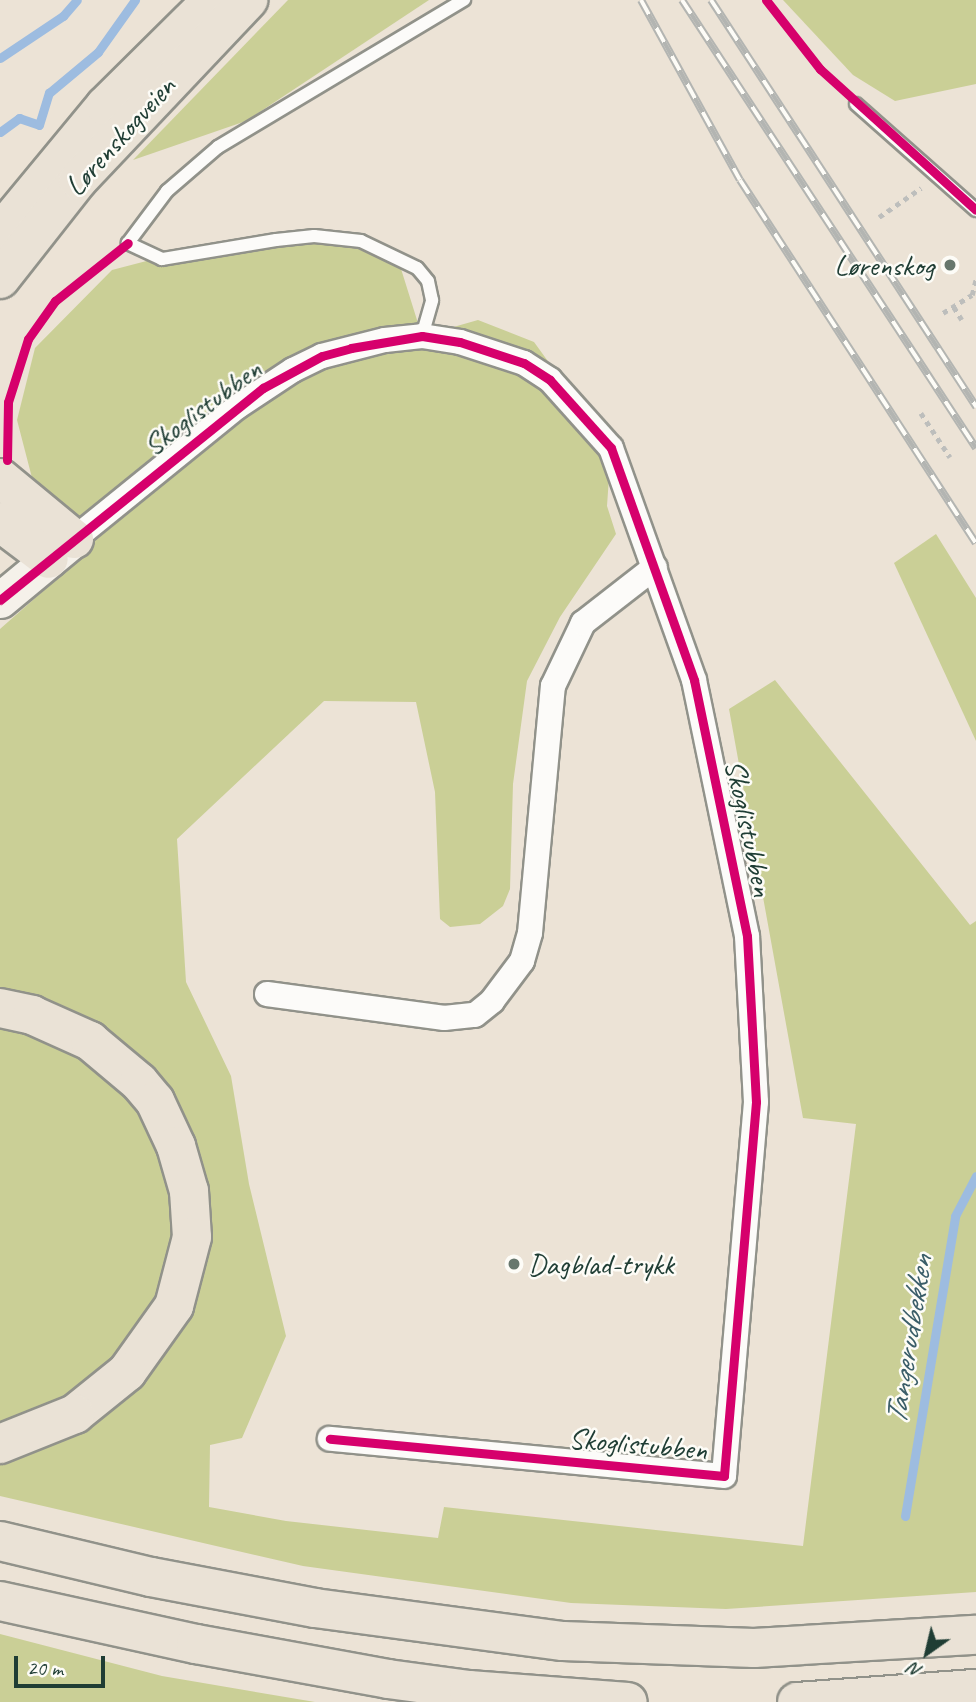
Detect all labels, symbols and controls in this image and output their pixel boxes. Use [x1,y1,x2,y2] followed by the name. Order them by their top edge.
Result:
[57,69,183,203] street label: Lørenskogveien
[834,247,934,283] place label: Lørenskog
[940,255,960,275] marker: Lørenskog
[136,351,268,463] street label: Skoglistubben
[717,756,781,900] street label: Skoglistubben
[528,1246,674,1282] place label: Dagblad-trykk
[877,1253,941,1427] water label: Tangerudbekken
[506,1256,522,1272] marker: Dagblad-trykk
[567,1420,709,1468] street label: Skoglistubben
[892,1618,962,1688] north arrow
[18,1642,108,1686] scale bar
[27,1655,63,1681] text: 20 m
[904,1657,927,1684] text: N

